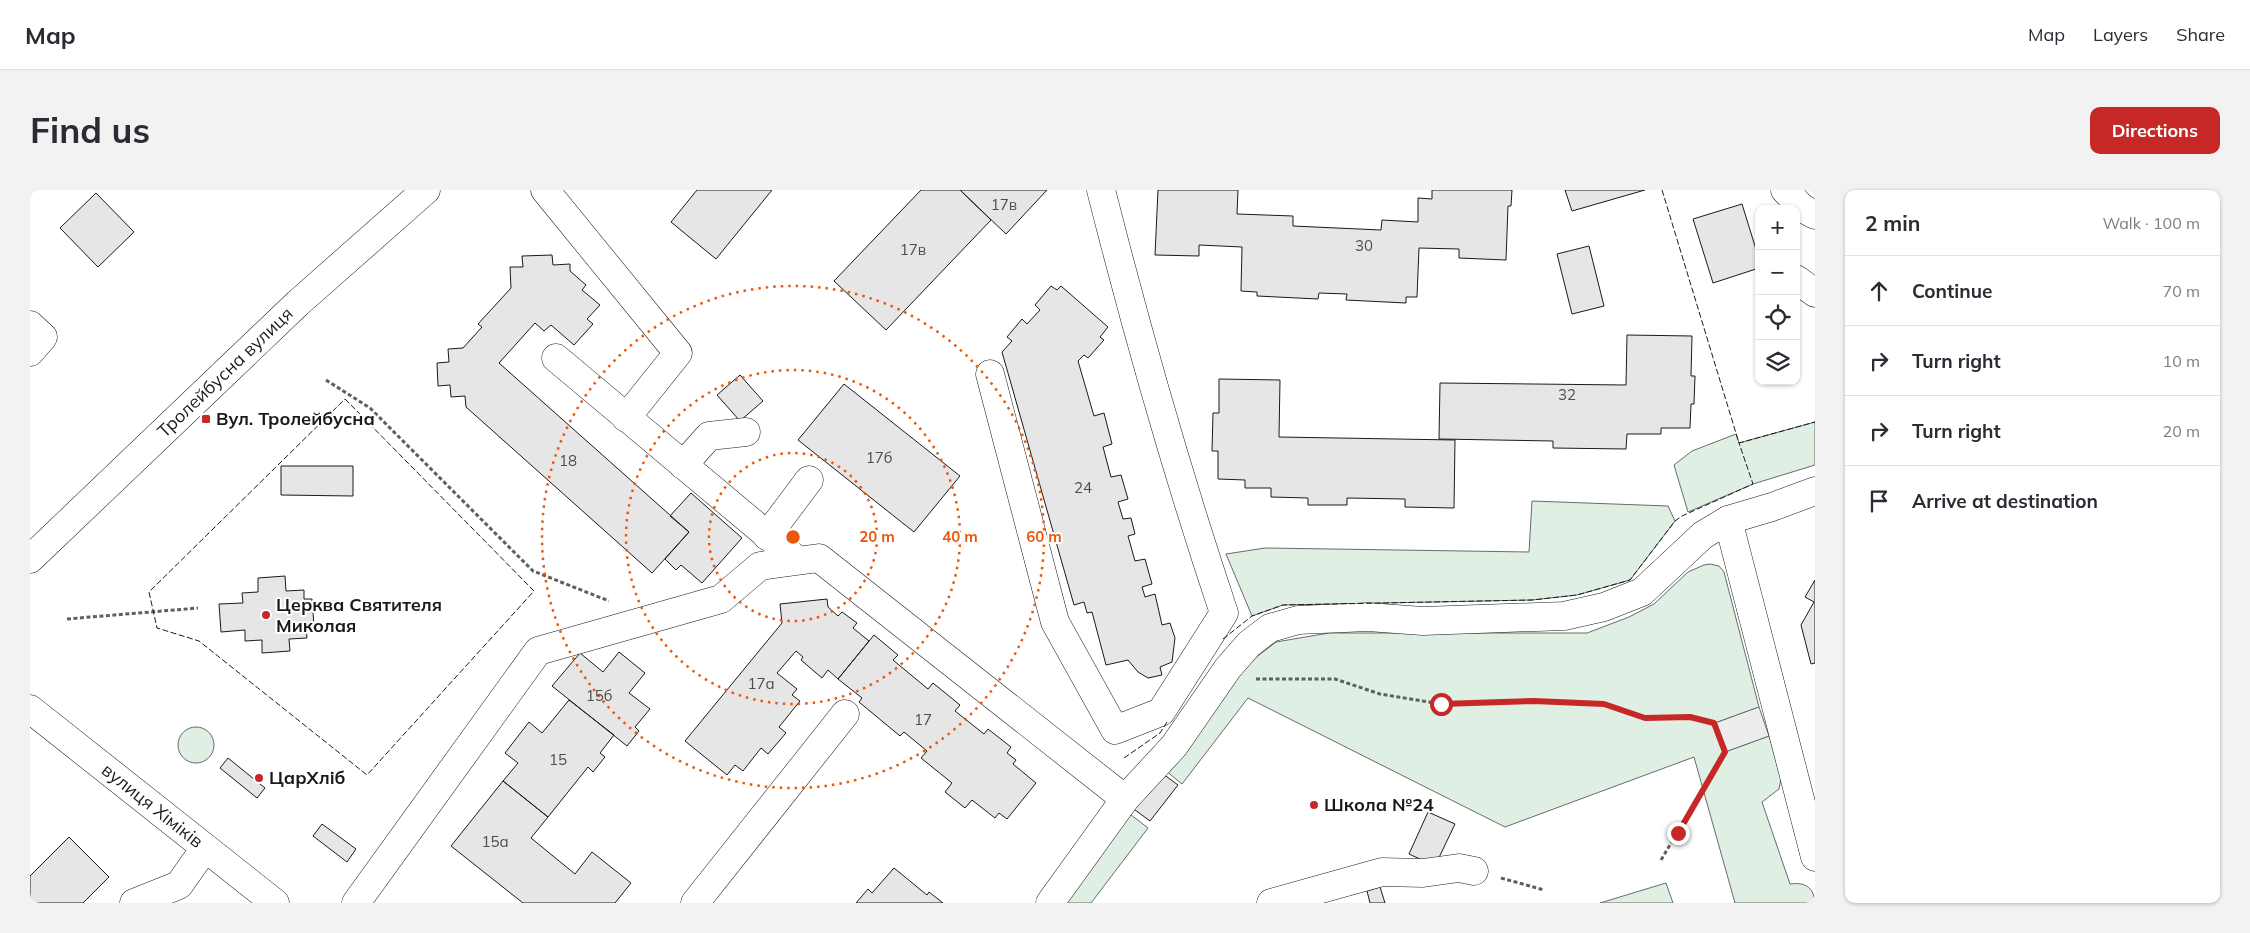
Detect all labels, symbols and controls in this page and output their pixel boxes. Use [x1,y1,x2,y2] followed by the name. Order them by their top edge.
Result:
[25,20,76,50] text: Map
[2028,23,2065,46] text: Map
[2093,23,2148,46] text: Layers
[2176,23,2225,46] text: Share
[2090,107,2220,154] button: Directions
[30,108,150,152] text: Find us
[991,195,1017,214] house number: 17в
[1755,205,1800,385] map controls
[1755,205,1800,250] button: +
[1865,210,1920,236] text: 2 min
[2102,213,2200,233] text: Walk · 100 m
[1355,236,1373,255] house number: 30
[900,240,926,259] house number: 17в
[1755,250,1800,295] button: −
[1865,277,1893,305] icon: ahead
[1912,279,1992,303] text: Continue
[2163,281,2200,301] text: 70 m
[1755,295,1800,340] button: locate
[152,302,298,442] street label: Тролейбусна вулиця
[1755,340,1800,385] button: layers
[1865,347,1893,375] icon: right
[1912,349,2001,373] text: Turn right
[2163,351,2200,371] text: 10 m
[1558,385,1576,404] house number: 32
[216,407,375,430] place label: Вул. Тролейбусна
[200,413,212,425] marker: Вул. Тролейбусна
[1865,417,1893,445] icon: right
[1912,419,2001,443] text: Turn right
[2163,421,2200,441] text: 20 m
[866,448,892,467] house number: 17б
[559,451,577,470] house number: 18
[1074,478,1092,497] house number: 24
[1865,487,1893,515] icon: arrive
[1912,489,2098,513] text: Arrive at destination
[859,527,895,546] text: 20 m
[942,527,978,546] text: 40 m
[1026,527,1062,546] text: 60 m
[784,528,802,546] centre of rings
[276,593,442,637] place label: Церква Святителя Миколая
[260,609,272,621] marker: Церква Святителя Миколая
[747,674,775,693] house number: 17а
[586,686,612,705] house number: 15б
[1430,693,1453,716] route start
[914,710,932,729] house number: 17
[549,750,567,769] house number: 15
[97,758,208,853] street label: вулиця Хіміків
[269,766,346,789] place label: ЦарХліб
[253,772,265,784] marker: ЦарХліб
[1324,793,1434,816] place label: Школа №24
[1308,799,1320,811] marker: Школа №24
[1667,822,1690,845] route end
[481,832,509,851] house number: 15а

